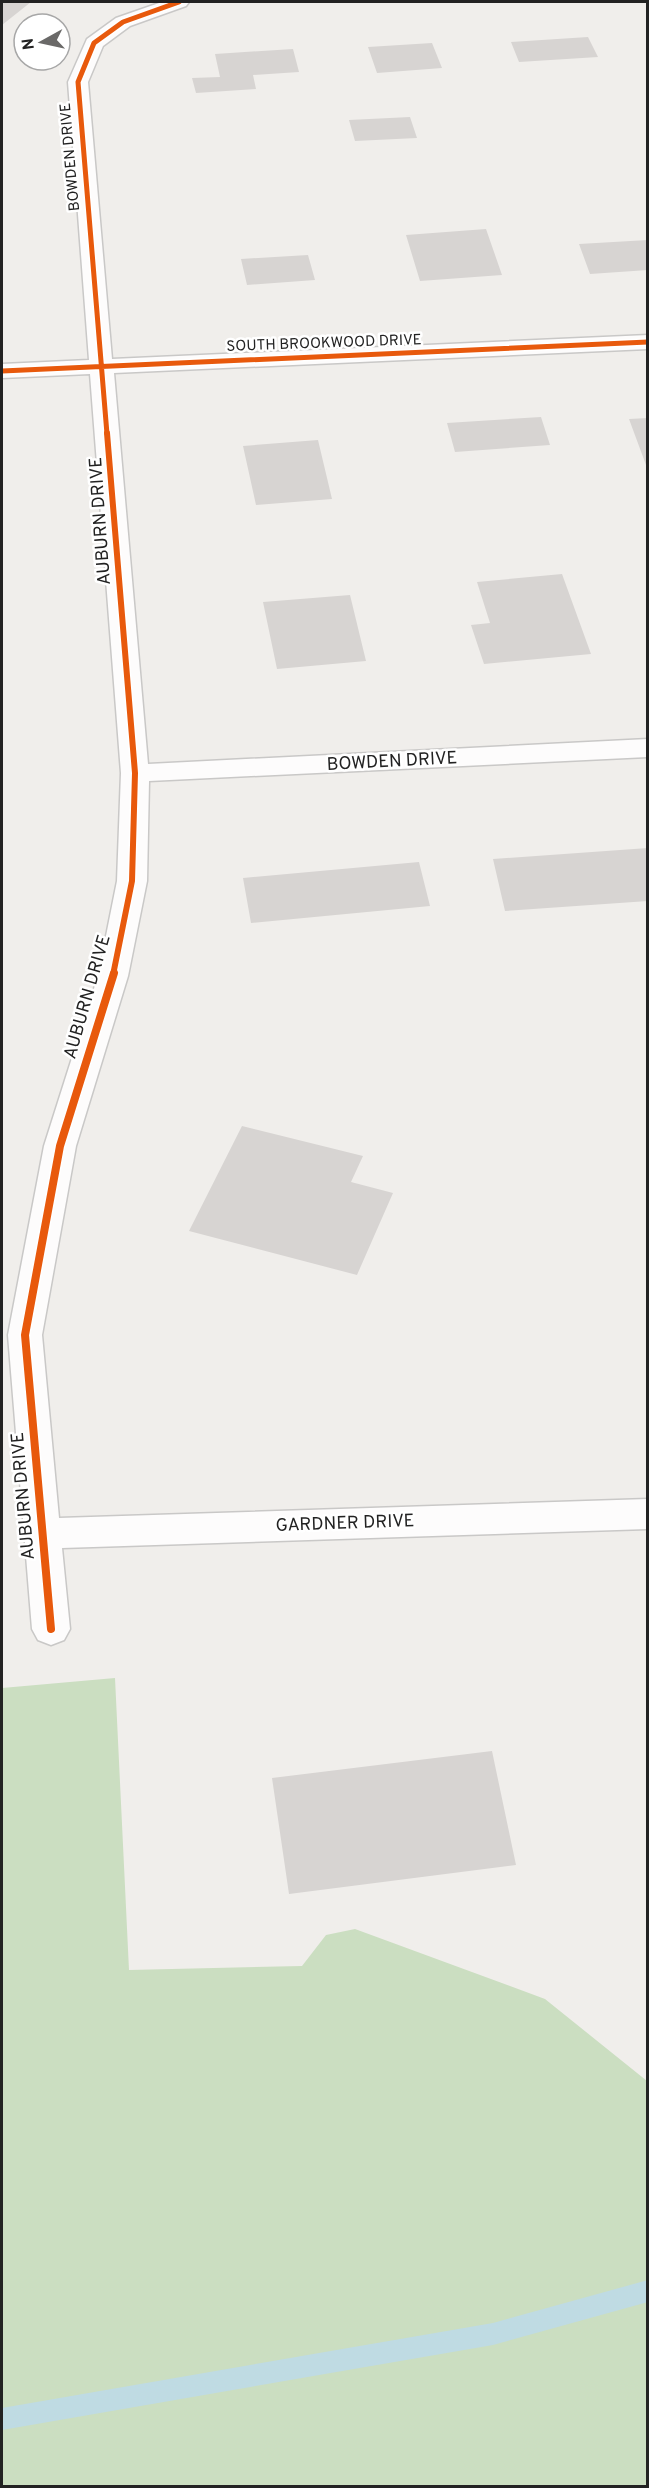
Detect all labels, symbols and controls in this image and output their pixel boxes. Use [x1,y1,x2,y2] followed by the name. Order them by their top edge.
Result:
[12,12,72,72] north arrow
[18,37,40,51] text: N
[57,102,85,212] street label: BOWDEN DRIVE
[226,331,422,357] street label: SOUTH BROOKWOOD DRIVE
[85,456,117,586] street label: AUBURN DRIVE
[326,747,458,777] street label: BOWDEN DRIVE
[59,932,117,1062] street label: AUBURN DRIVE
[7,1431,41,1561] street label: AUBURN DRIVE
[275,1510,415,1538] street label: GARDNER DRIVE

